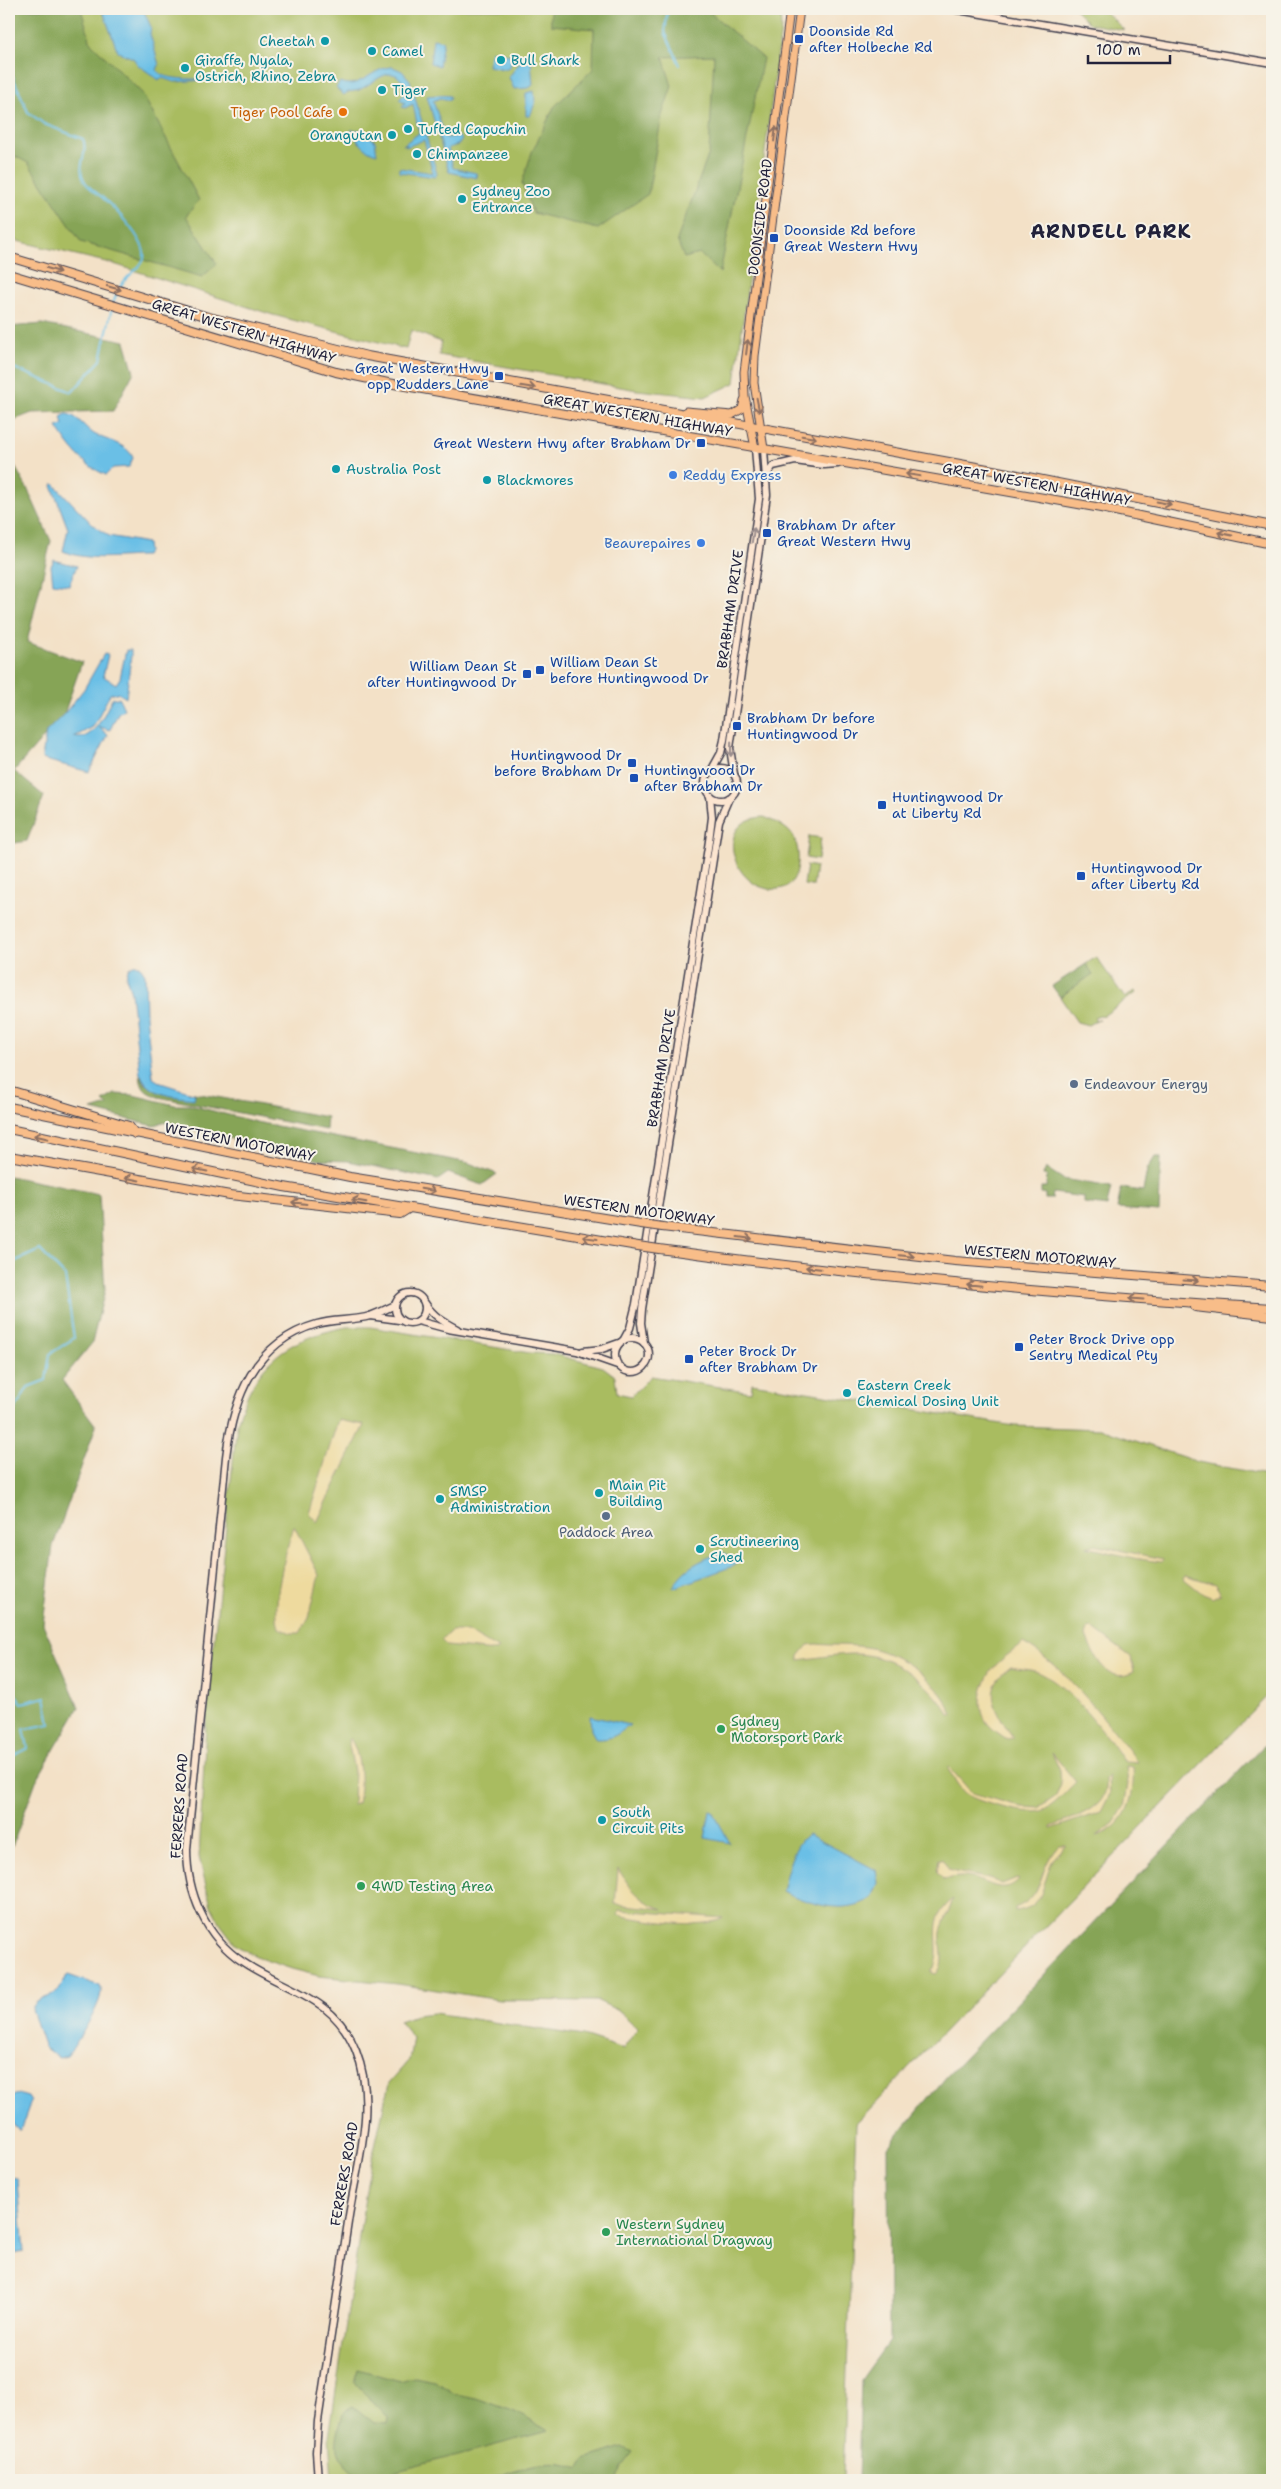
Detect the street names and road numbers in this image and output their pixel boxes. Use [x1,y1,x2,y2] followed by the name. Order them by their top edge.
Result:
[744,158,776,276] street label: DOONSIDE ROAD
[150,294,339,368] street label: GREAT WESTERN HIGHWAY
[542,389,734,441] street label: GREAT WESTERN HIGHWAY
[941,458,1133,510] street label: GREAT WESTERN HIGHWAY
[713,548,747,670] street label: BRABHAM DRIVE
[643,1007,679,1129] street label: BRABHAM DRIVE
[163,1119,317,1166] street label: WESTERN MOTORWAY
[562,1190,716,1230] street label: WESTERN MOTORWAY
[963,1240,1117,1272] street label: WESTERN MOTORWAY
[166,1753,192,1859] street label: FERRERS ROAD
[326,2121,362,2227] street label: FERRERS ROAD

